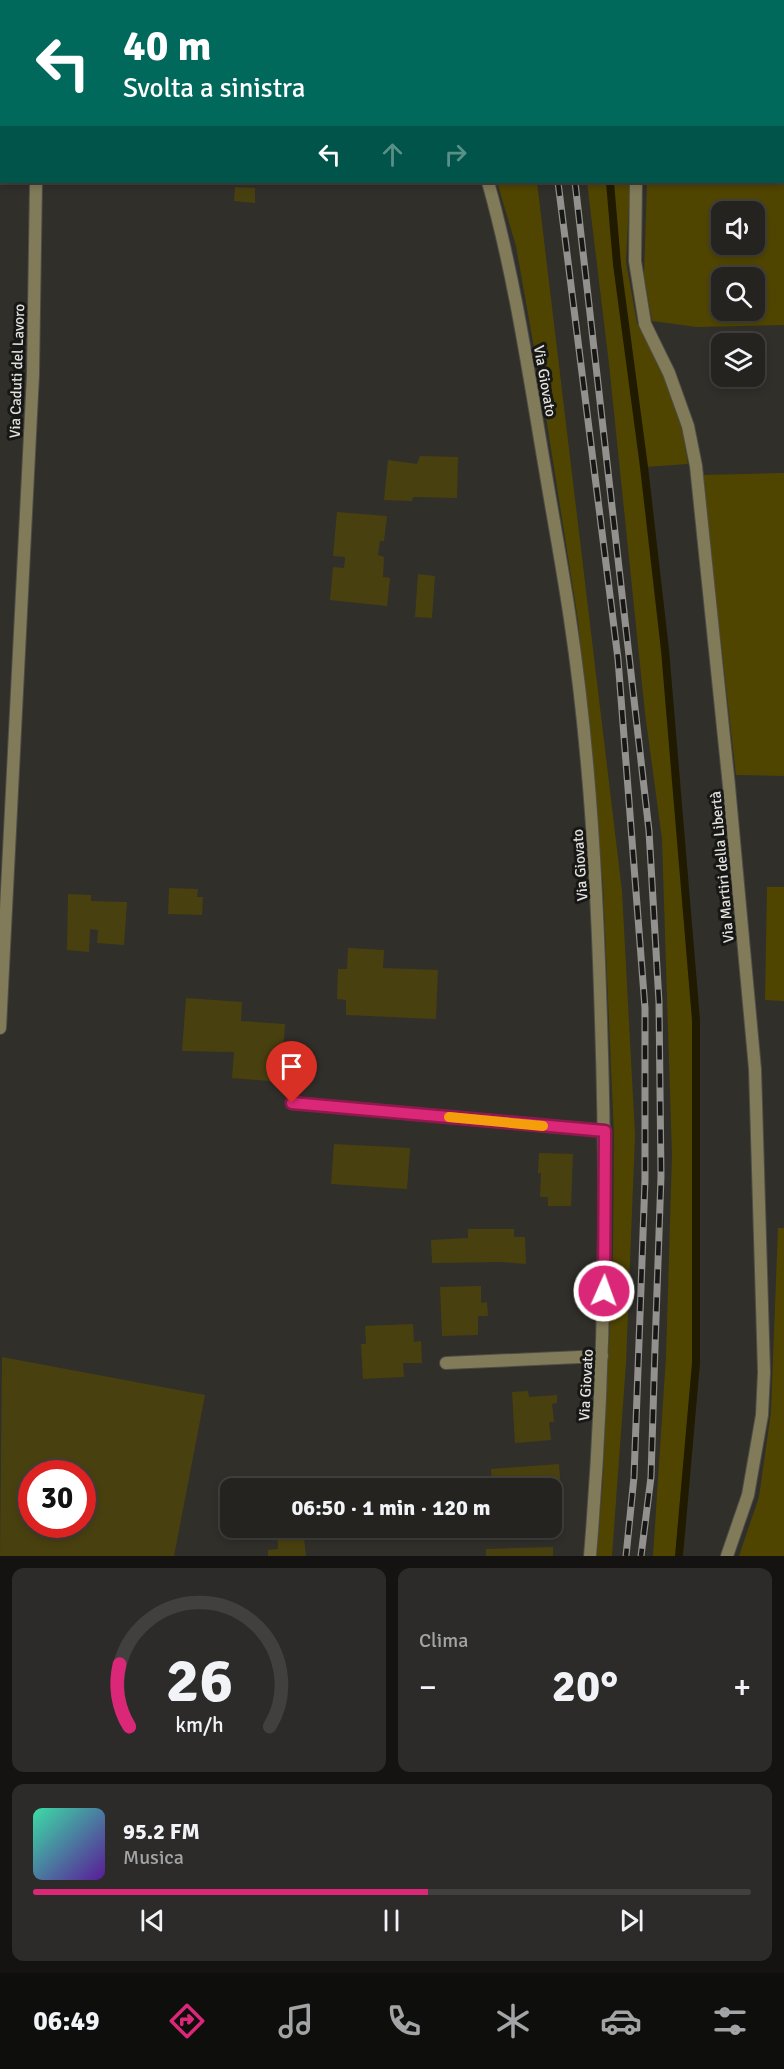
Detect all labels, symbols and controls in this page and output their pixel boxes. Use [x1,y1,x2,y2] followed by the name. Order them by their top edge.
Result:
[123,21,212,72] text: 40 m
[24,24,102,102] icon: left
[123,72,306,105] text: Svolta a sinistra
[313,138,346,171] icon: left
[376,138,409,171] icon: ahead
[439,138,472,171] icon: right
[711,201,765,387] map controls
[711,201,765,255] button: sound
[711,267,765,321] button: search
[6,303,28,439] street label: Via Caduti del Lavoro
[711,333,765,387] button: layers
[530,344,560,418] street label: Via Giovato
[706,790,738,944] street label: Via Martiri della Libertà
[568,828,591,902] street label: Via Giovato
[266,1041,317,1103] pin
[275,1050,308,1083] icon: arrive
[572,1259,636,1323] position arrow
[575,1348,597,1421] street label: Via Giovato
[18,1460,96,1538] speed limit sign: 30
[291,1494,491,1521] text: 06:50 · 1 min · 120 m
[419,1628,468,1653] text: Clima
[165,1642,233,1719] text: 26
[552,1659,618,1714] text: 20°
[419,1667,437,1708] text: −
[733,1667,751,1708] text: +
[175,1712,223,1738] text: km/h
[123,1818,200,1845] text: 95.2 FM
[123,1845,184,1870] text: Musica
[136,1904,169,1937] icon: previous
[375,1904,408,1937] icon: pause
[615,1904,648,1937] icon: next
[166,2000,208,2042] icon: directions
[275,2000,317,2042] icon: music
[383,2000,425,2042] icon: phone
[492,2000,534,2042] icon: climate
[600,2000,642,2042] icon: car
[709,2000,751,2042] icon: filters
[33,2005,100,2038] text: 06:49

